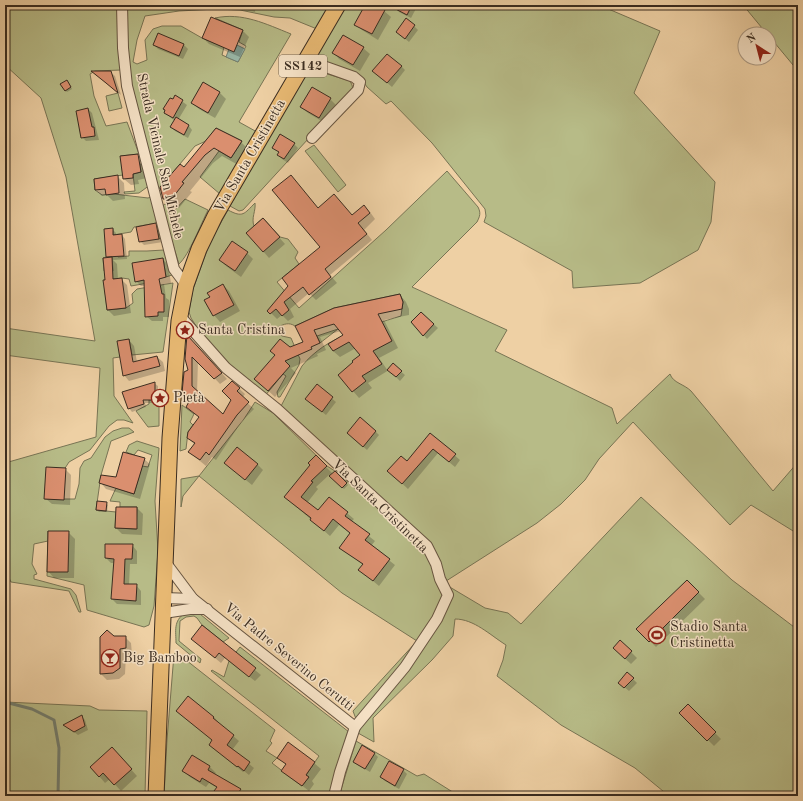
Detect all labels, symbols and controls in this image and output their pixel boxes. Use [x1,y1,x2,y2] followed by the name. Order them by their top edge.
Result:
[737,26,777,66] north arrow
[745,32,759,46] text: N
[279,55,327,77] road number: SS142
[134,72,186,240] street label: Strada Vicinale San Michele
[212,97,288,215] street label: Via Santa Cristinetta
[175,320,195,340] place icon: Santa Cristina
[198,323,285,337] place label: Santa Cristina
[150,388,170,408] place icon: Pietà
[173,391,205,405] place label: Pietà
[329,456,431,556] street label: Via Santa Cristinetta
[221,600,357,714] street label: Via Padre Severino Cerutti
[670,620,748,650] place label: Stadio Santa Cristinetta
[647,625,667,645] sports icon: Stadio Santa Cristinetta
[100,648,120,668] bar icon: Big Bamboo
[123,651,197,665] place label: Big Bamboo

